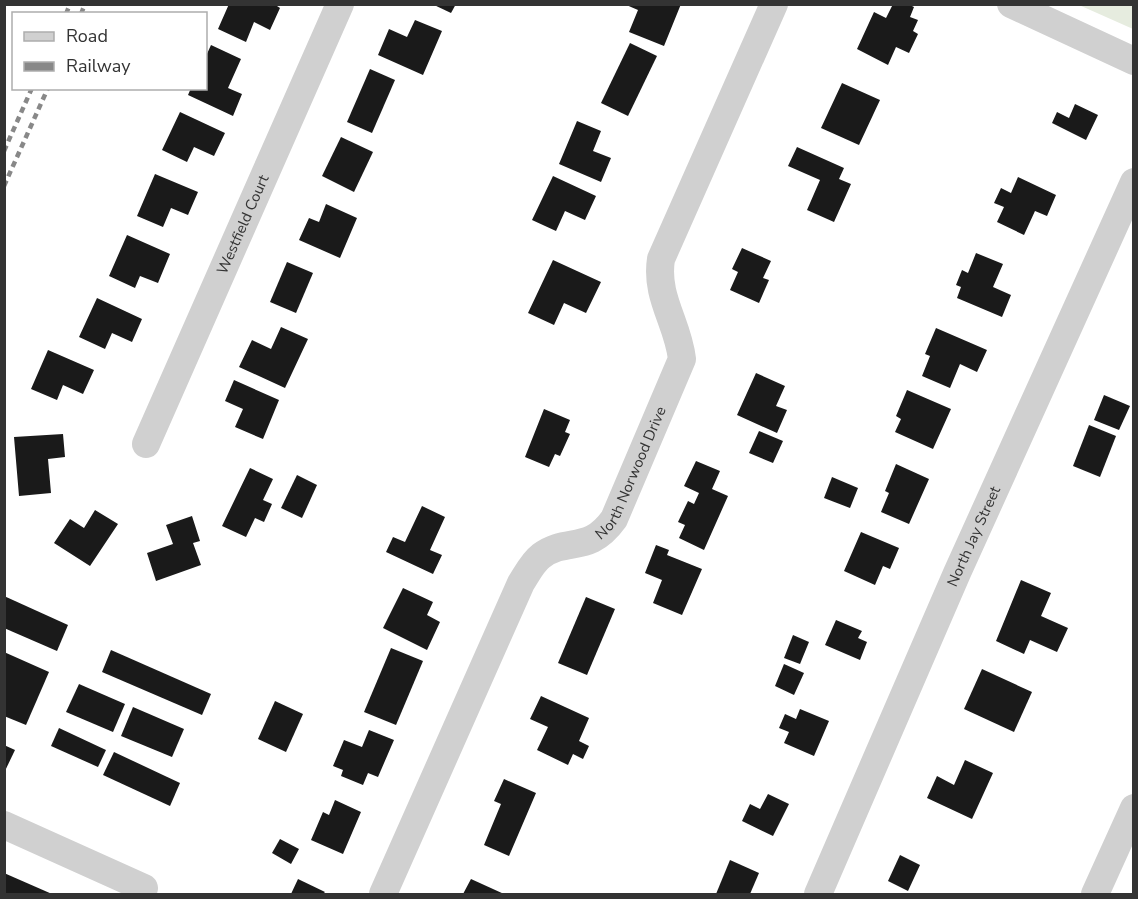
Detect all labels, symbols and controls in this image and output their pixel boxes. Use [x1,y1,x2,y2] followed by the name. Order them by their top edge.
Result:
[12,12,207,90] legend
[66,24,108,48] text: Road
[66,54,131,78] text: Railway
[212,171,274,277] street label: Westfield Court
[591,403,671,544] street label: North Norwood Drive
[942,482,1005,590] street label: North Jay Street

